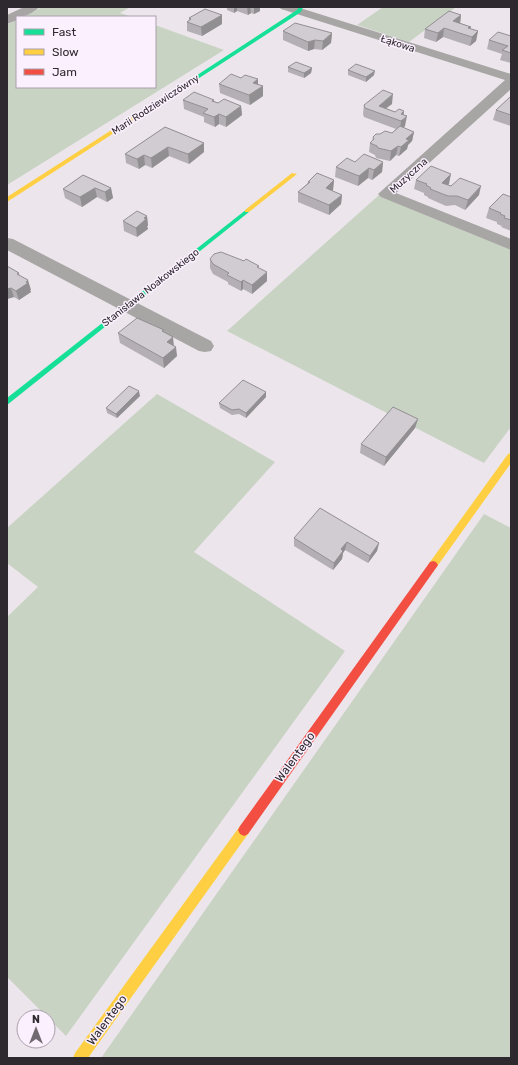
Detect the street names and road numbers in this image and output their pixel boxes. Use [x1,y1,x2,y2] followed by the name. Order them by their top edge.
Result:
[379,33,416,55] street label: Łąkowa
[110,72,202,138] street label: Marii Rodziewiczówny
[387,156,430,196] street label: Muzyczna
[100,246,202,329] street label: Stanisława Noakowskiego
[272,729,318,785] street label: Walentego
[84,992,130,1048] street label: Walentego

